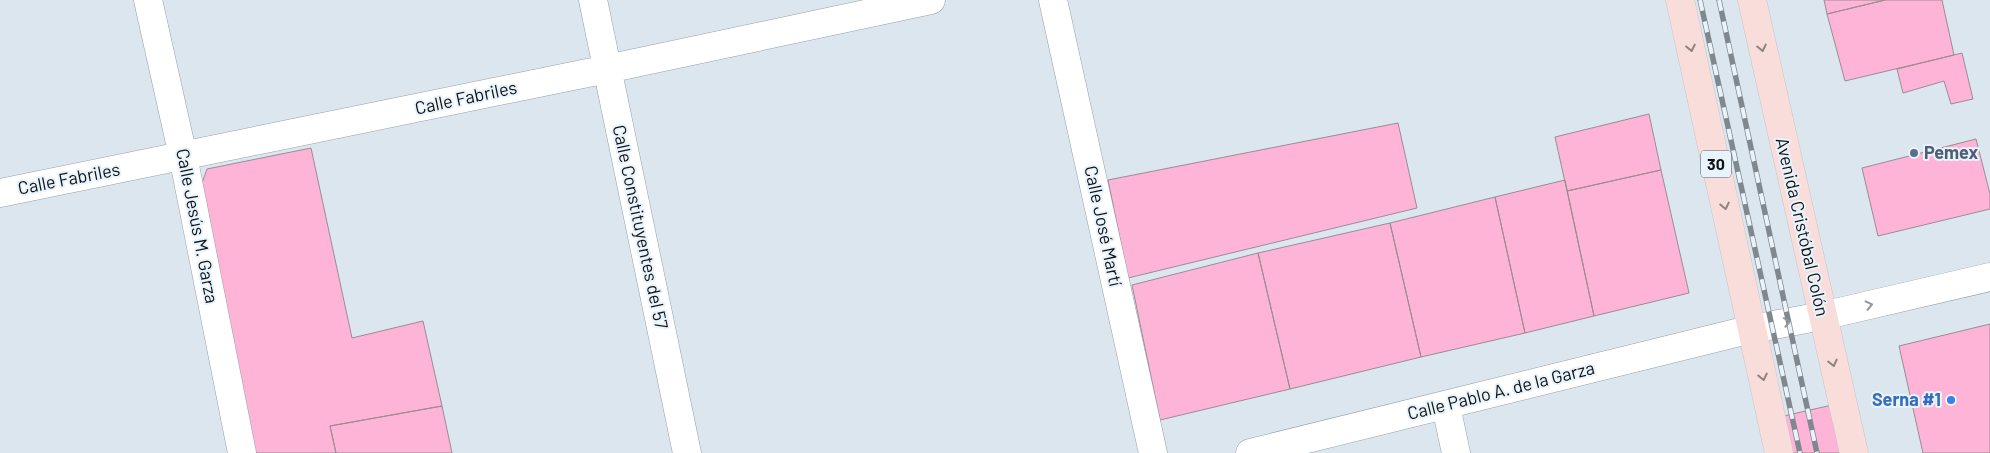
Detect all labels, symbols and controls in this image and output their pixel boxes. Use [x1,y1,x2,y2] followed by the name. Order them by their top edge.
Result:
[1685,43,1696,52] one-way arrow
[1757,43,1767,52] one-way arrow
[413,75,519,119] street label: Calle Fabriles
[609,123,673,331] street label: Calle Constituyentes del 57
[1772,135,1834,318] street label: Avenida Cristóbal Colón
[1924,141,1978,163] place label: Pemex
[172,146,224,305] street label: Calle Jesús M. Garza
[1908,147,1920,159] marker: Pemex
[1701,150,1731,178] road number: 30
[16,157,122,199] street label: Calle Fabriles
[1080,163,1128,288] street label: Calle José Martí
[1720,202,1730,211] one-way arrow
[1865,300,1874,311] one-way arrow
[1783,318,1791,328] one-way arrow
[1405,356,1597,424] street label: Calle Pablo A. de la Garza
[1827,359,1838,368] one-way arrow
[1757,372,1767,381] one-way arrow
[1872,388,1941,410] place label: Serna #1
[1945,394,1957,406] marker: Serna #1

